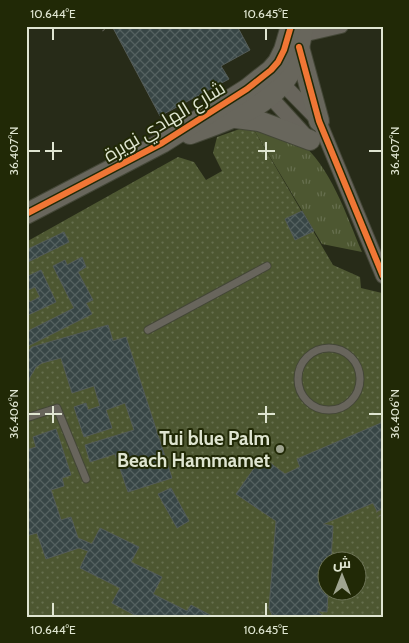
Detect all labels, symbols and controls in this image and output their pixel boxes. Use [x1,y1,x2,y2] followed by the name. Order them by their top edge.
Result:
[30,6,76,21] text: 10.644°E
[244,6,289,21] text: 10.645°E
[99,76,231,169] street label: شارع الهادي نويرة
[6,127,21,175] text: 36.407°N
[387,127,402,175] text: 36.407°N
[6,389,21,439] text: 36.406°N
[387,389,402,439] text: 36.406°N
[117,427,270,472] place label: Tui blue Palm Beach Hammamet
[274,443,286,455] marker: Tui blue Palm Beach Hammamet
[316,550,366,600] north arrow
[333,554,351,572] text: ش
[30,622,76,637] text: 10.644°E
[244,622,289,637] text: 10.645°E

